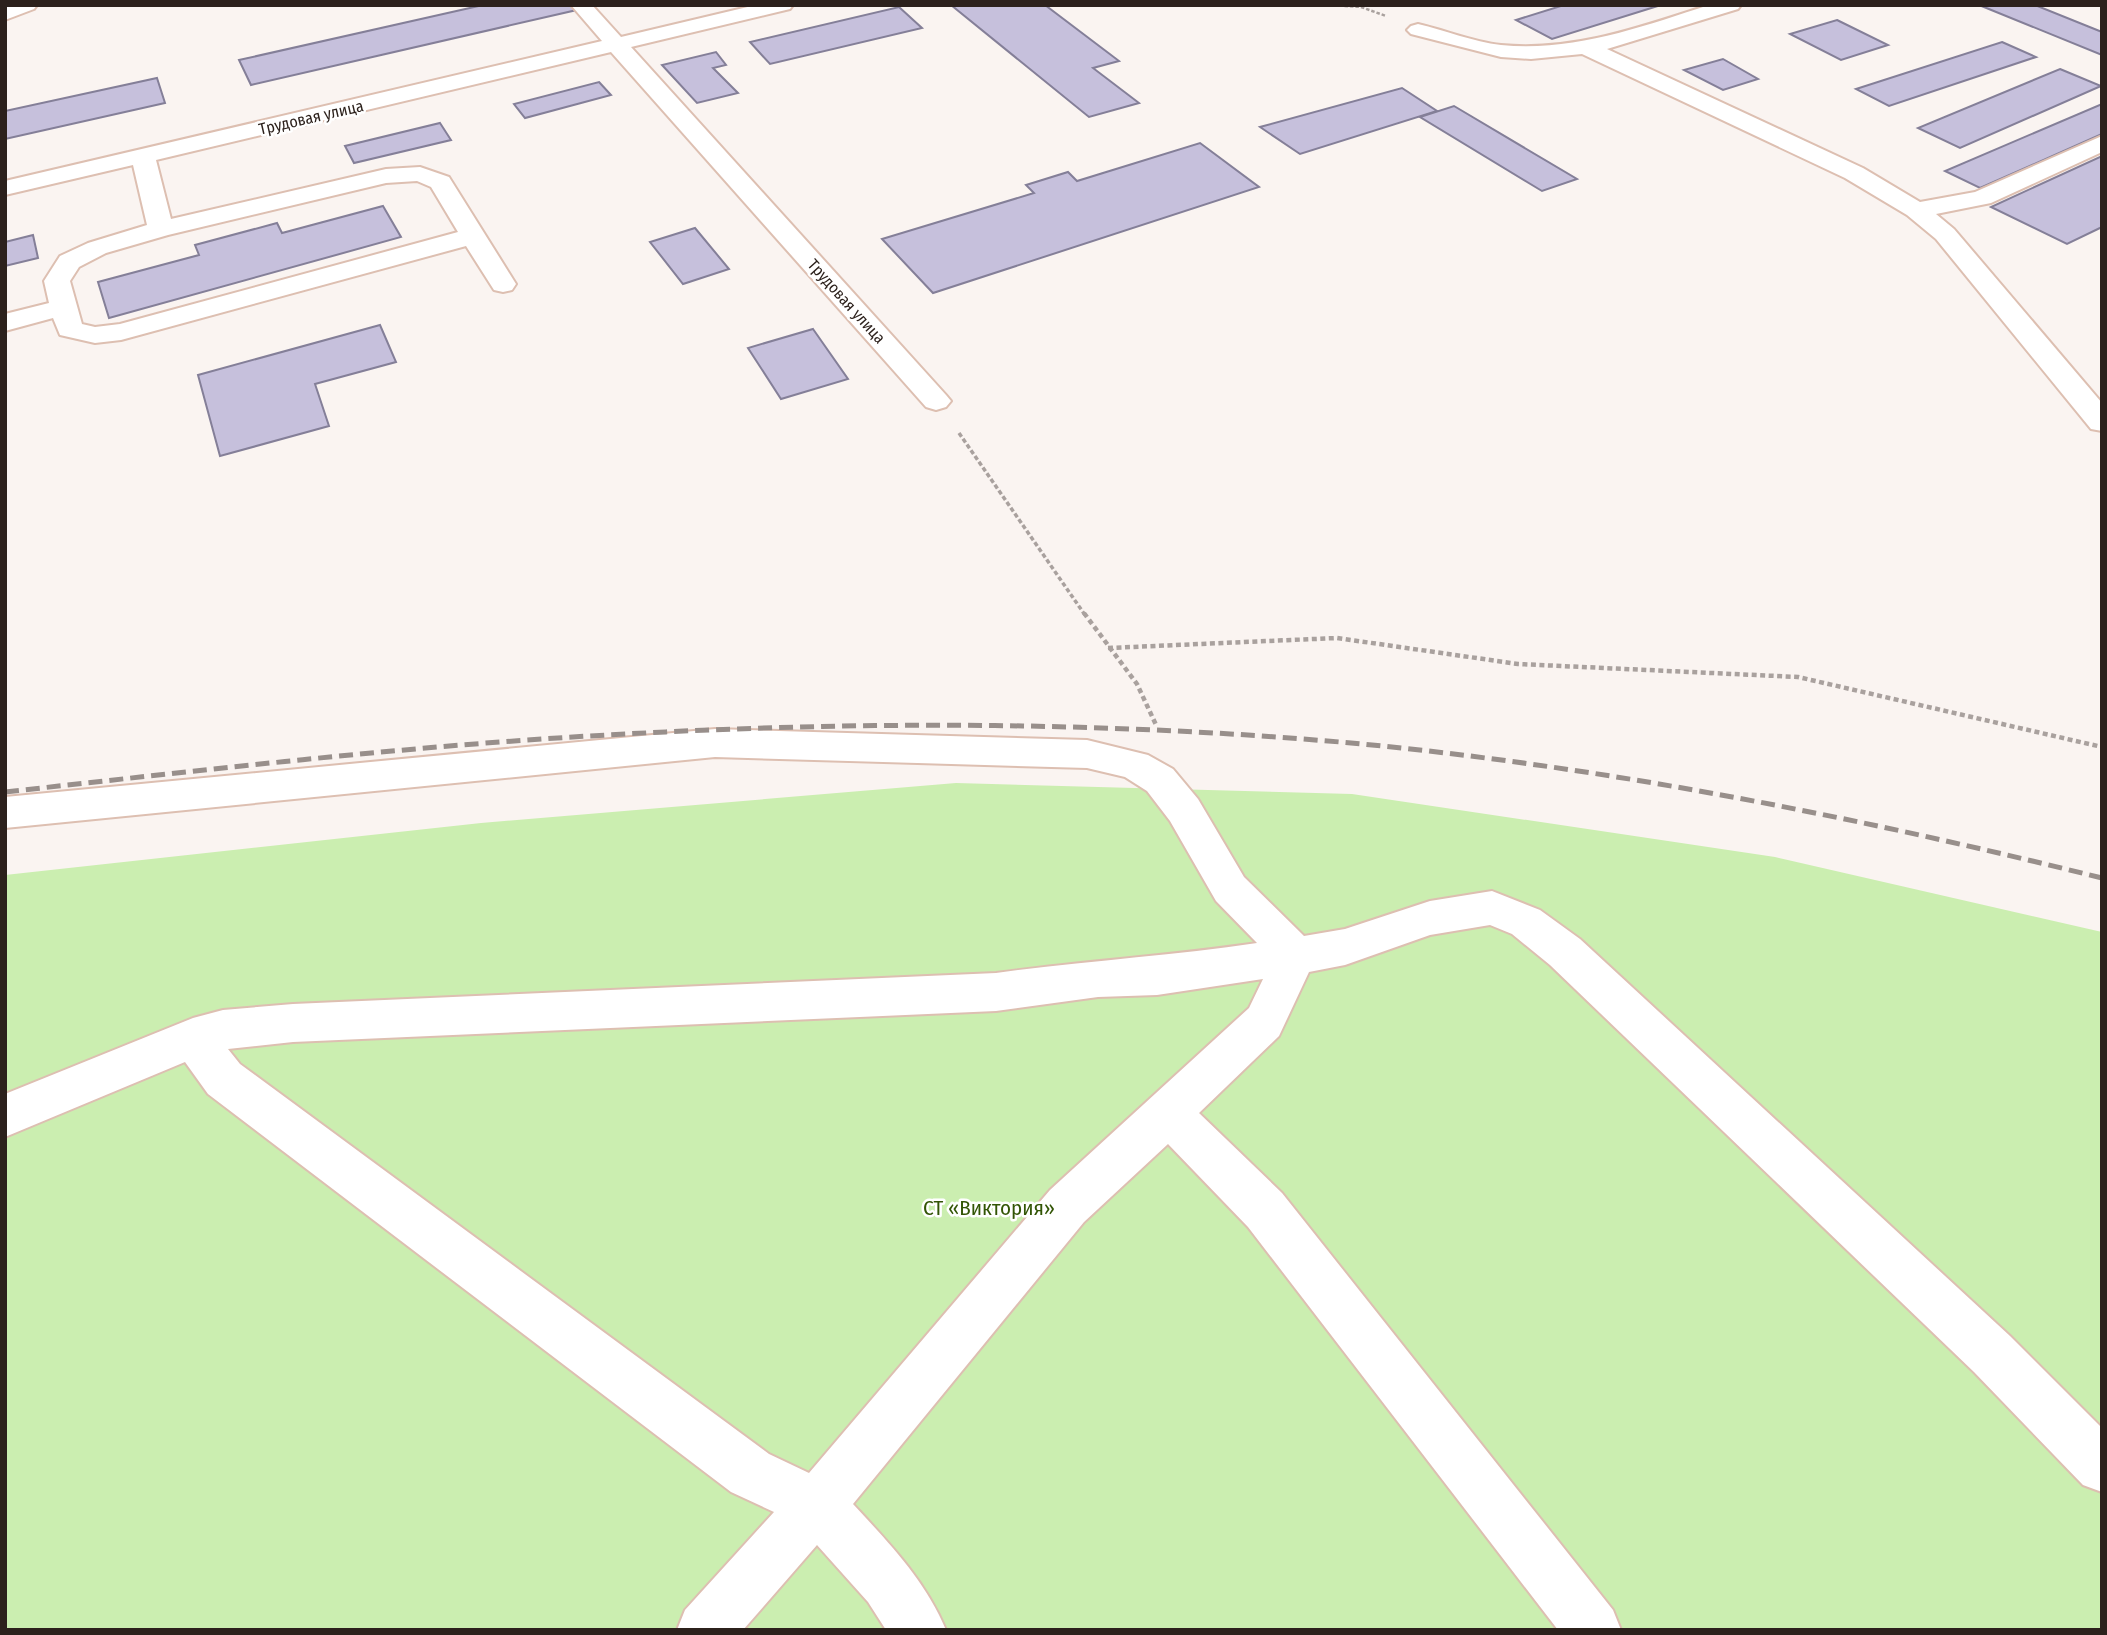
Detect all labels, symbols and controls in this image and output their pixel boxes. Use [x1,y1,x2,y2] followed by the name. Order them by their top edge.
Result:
[257,96,365,139] street label: Трудовая улица
[804,255,890,347] street label: Трудовая улица
[923,1195,1055,1221] park label: СТ «Виктория»

